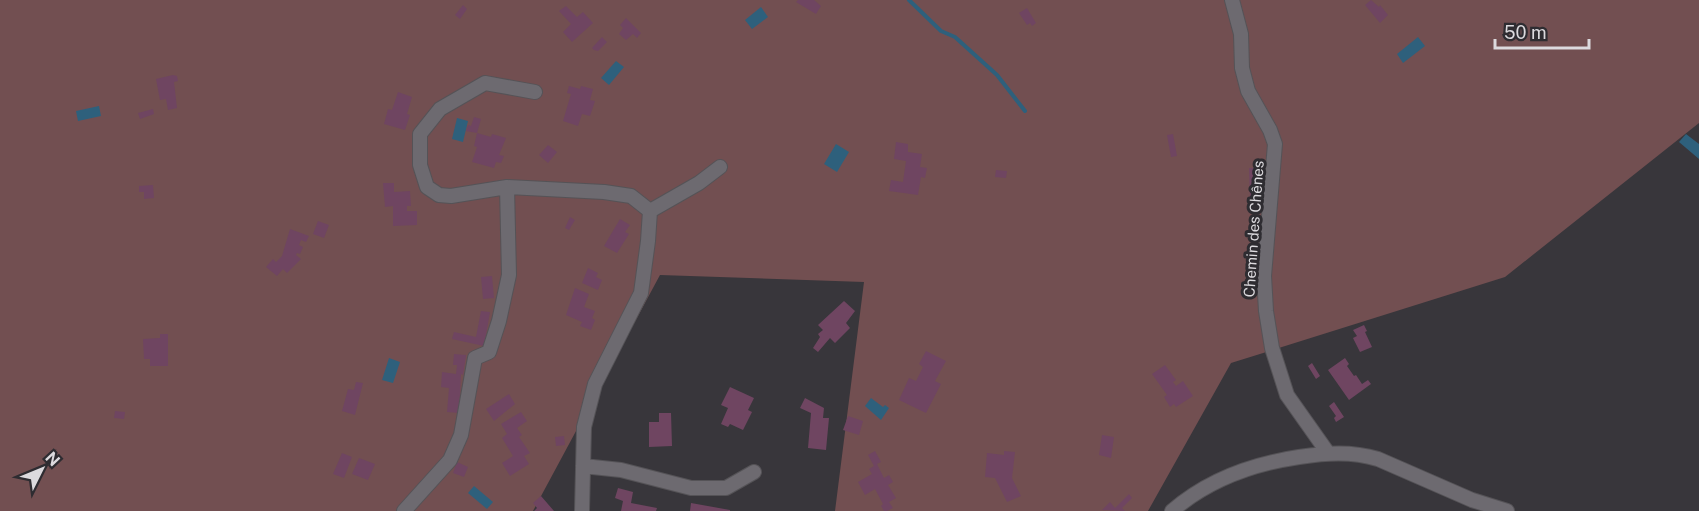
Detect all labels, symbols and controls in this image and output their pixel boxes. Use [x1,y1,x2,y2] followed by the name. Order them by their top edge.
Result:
[1495,12,1590,50] scale bar
[1504,22,1547,43] text: 50 m
[1240,160,1267,298] street label: Chemin des Chênes
[12,439,72,499] north arrow
[41,448,64,470] text: N

